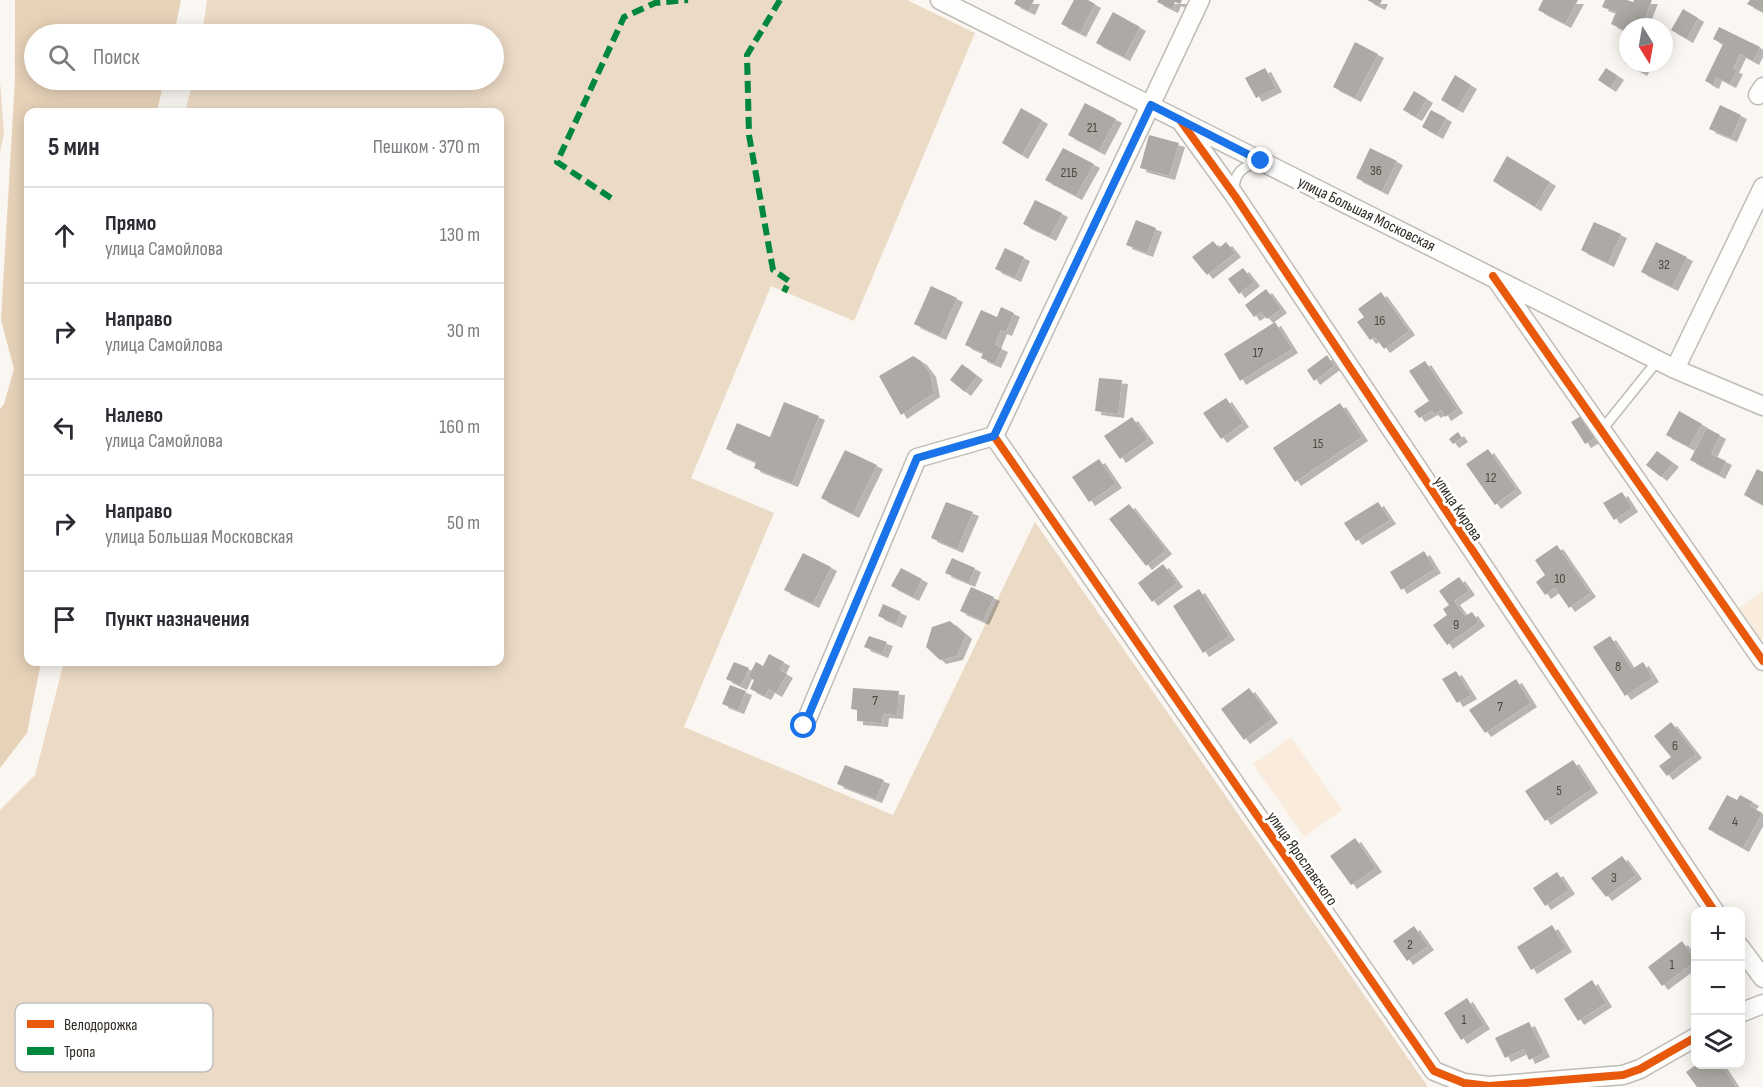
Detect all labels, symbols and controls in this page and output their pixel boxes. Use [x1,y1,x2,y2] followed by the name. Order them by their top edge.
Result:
[1619,18,1673,72] north arrow
[24,24,504,90] search box
[45,41,78,74] icon: search
[93,44,139,71] text: Поиск
[1087,119,1097,136] house number: 21
[48,132,100,163] text: 5 мин
[373,135,480,159] text: Пешком · 370 m
[1247,147,1273,173] route end
[1370,162,1382,179] house number: 36
[1061,164,1077,181] house number: 21Б
[1294,173,1438,256] street label: улица Большая Московская
[105,210,156,237] text: Прямо
[48,219,81,252] icon: ahead
[440,223,480,247] text: 130 m
[105,237,223,261] text: улица Самойлова
[1658,256,1670,273] house number: 32
[105,306,172,333] text: Направо
[1374,312,1386,329] house number: 16
[48,315,81,348] icon: right
[447,319,480,343] text: 30 m
[105,333,223,357] text: улица Самойлова
[1253,344,1264,361] house number: 17
[105,402,163,429] text: Налево
[48,411,81,444] icon: left
[439,415,480,439] text: 160 m
[105,429,223,453] text: улица Самойлова
[1313,435,1324,452] house number: 15
[1486,469,1497,486] house number: 12
[1429,473,1486,545] street label: улица Кирова
[105,498,172,525] text: Направо
[48,507,81,540] icon: right
[447,511,480,535] text: 50 m
[105,525,293,549] text: улица Большая Московская
[1554,570,1566,587] house number: 10
[48,603,81,636] icon: arrive
[105,606,249,633] text: Пункт назначения
[1453,616,1459,633] house number: 9
[1615,658,1621,675] house number: 8
[872,692,878,709] house number: 7
[1497,698,1503,715] house number: 7
[790,712,816,738] route start
[1672,737,1678,754] house number: 6
[1556,782,1562,799] house number: 5
[1262,808,1341,909] street label: улица Ярославского
[1732,813,1738,830] house number: 4
[1611,869,1617,886] house number: 3
[1691,907,1745,1069] map controls
[1691,907,1745,961] button: +
[1407,936,1413,953] house number: 2
[1670,956,1675,973] house number: 1
[1691,961,1745,1015] button: −
[15,1003,213,1072] legend
[1462,1011,1467,1028] house number: 1
[1691,1015,1745,1069] button: layers
[64,1016,137,1035] text: Велодорожка
[64,1043,95,1062] text: Тропа

